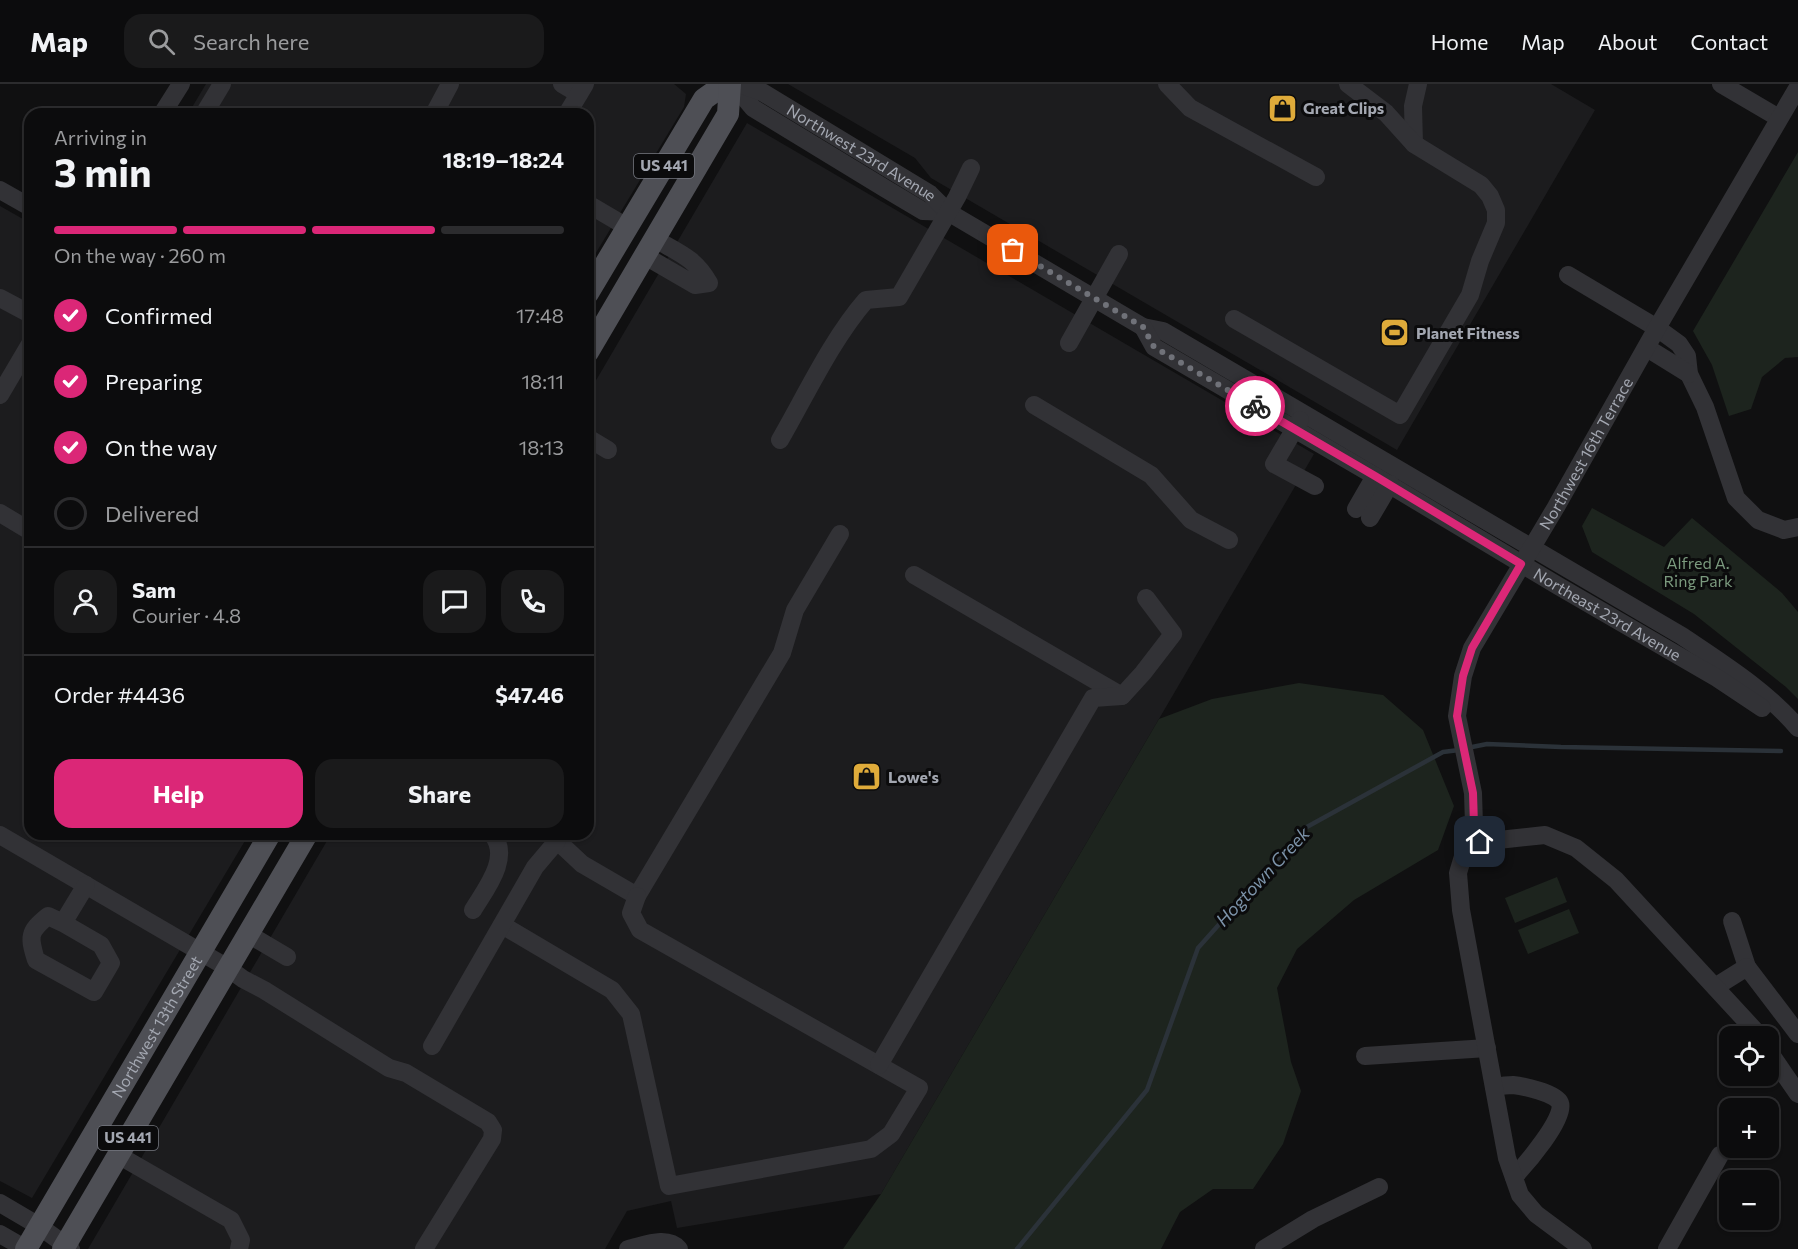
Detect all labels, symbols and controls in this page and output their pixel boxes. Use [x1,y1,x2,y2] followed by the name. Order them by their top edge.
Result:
[124,14,544,68] search box
[30,24,88,58] text: Map
[145,25,178,58] icon: search
[193,28,309,55] text: Search here
[1431,29,1488,54] text: Home
[1521,29,1565,54] text: Map
[1598,29,1657,54] text: About
[1690,29,1768,54] text: Contact
[1266,92,1298,124] shop icon: Great Clips
[1303,98,1384,117] place label: Great Clips
[784,100,941,204] street label: Northwest 23rd Avenue
[54,125,147,149] text: Arriving in
[443,146,564,173] text: 18:19–18:24
[54,147,152,195] text: 3 min
[634,154,694,178] road number: US 441
[987,224,1038,275] pin
[996,233,1029,266] icon: bag
[54,243,226,267] text: On the way · 260 m
[54,299,87,332] icon: check
[105,302,212,329] text: Confirmed
[516,303,564,327] text: 17:48
[1379,317,1411,349] sports icon: Planet Fitness
[1416,323,1520,342] place label: Planet Fitness
[54,365,87,398] icon: check
[105,368,202,395] text: Preparing
[521,369,564,393] text: 18:11
[1535,374,1636,533] street label: Northwest 16th Terrace
[1225,376,1285,436] courier
[1239,390,1272,423] icon: bike
[54,431,87,464] icon: check
[105,434,217,461] text: On the way
[519,435,564,459] text: 18:13
[105,500,199,527] text: Delivered
[1663,553,1733,590] park label: Alfred A. Ring Park
[1530,563,1685,664] street label: Northeast 23rd Avenue
[54,570,117,633] button: person
[423,570,486,633] button: chat
[501,570,564,633] button: phone
[132,576,176,603] text: Sam
[132,603,241,627] text: Courier · 4.8
[54,681,185,708] text: Order #4436
[495,681,564,708] text: $47.46
[54,759,303,828] button: Help
[315,759,564,828] button: Share
[851,761,883,793] shop icon: Lowe's
[888,767,939,786] place label: Lowe's
[1454,816,1505,867] pin
[1211,821,1315,930] water label: Hogtown Creek
[1463,825,1496,858] icon: home
[107,952,206,1101] street label: Northwest 13th Street
[1719,1026,1779,1230] map controls
[1719,1026,1779,1086] button: locate
[1719,1098,1779,1158] button: +
[98,1126,158,1150] road number: US 441
[1719,1170,1779,1230] button: −

